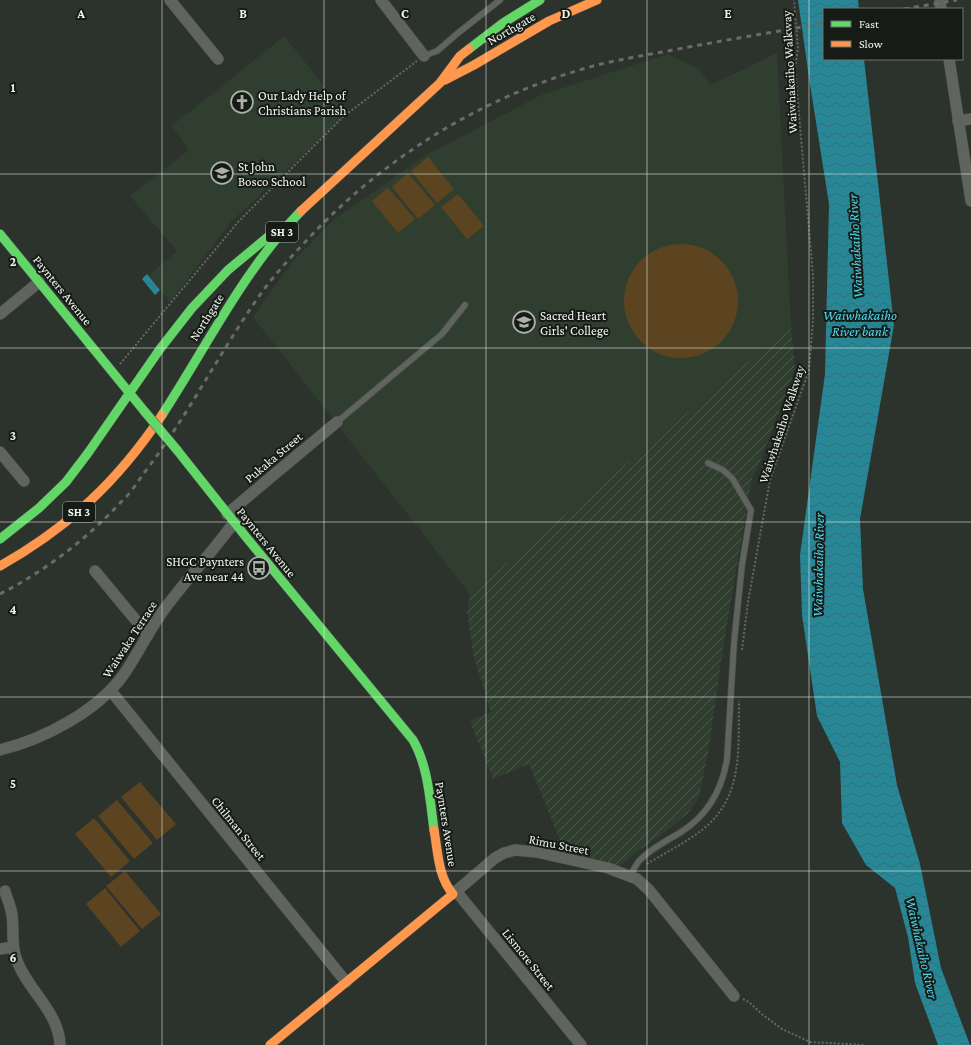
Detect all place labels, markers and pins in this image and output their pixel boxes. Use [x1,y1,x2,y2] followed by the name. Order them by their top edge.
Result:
[258,88,347,118] place label: Our Lady Help of Christians Parish
[229,89,255,115] church icon: Our Lady Help of Christians Parish
[238,159,306,189] place label: St John Bosco School
[209,160,235,186] school or university icon: St John Bosco School
[540,308,609,338] place label: Sacred Heart Girls' College
[511,309,537,335] school or university icon: Sacred Heart Girls' College
[166,554,244,584] place label: SHGC Paynters Ave near 44
[246,555,272,581] bus stop icon: SHGC Paynters Ave near 44

